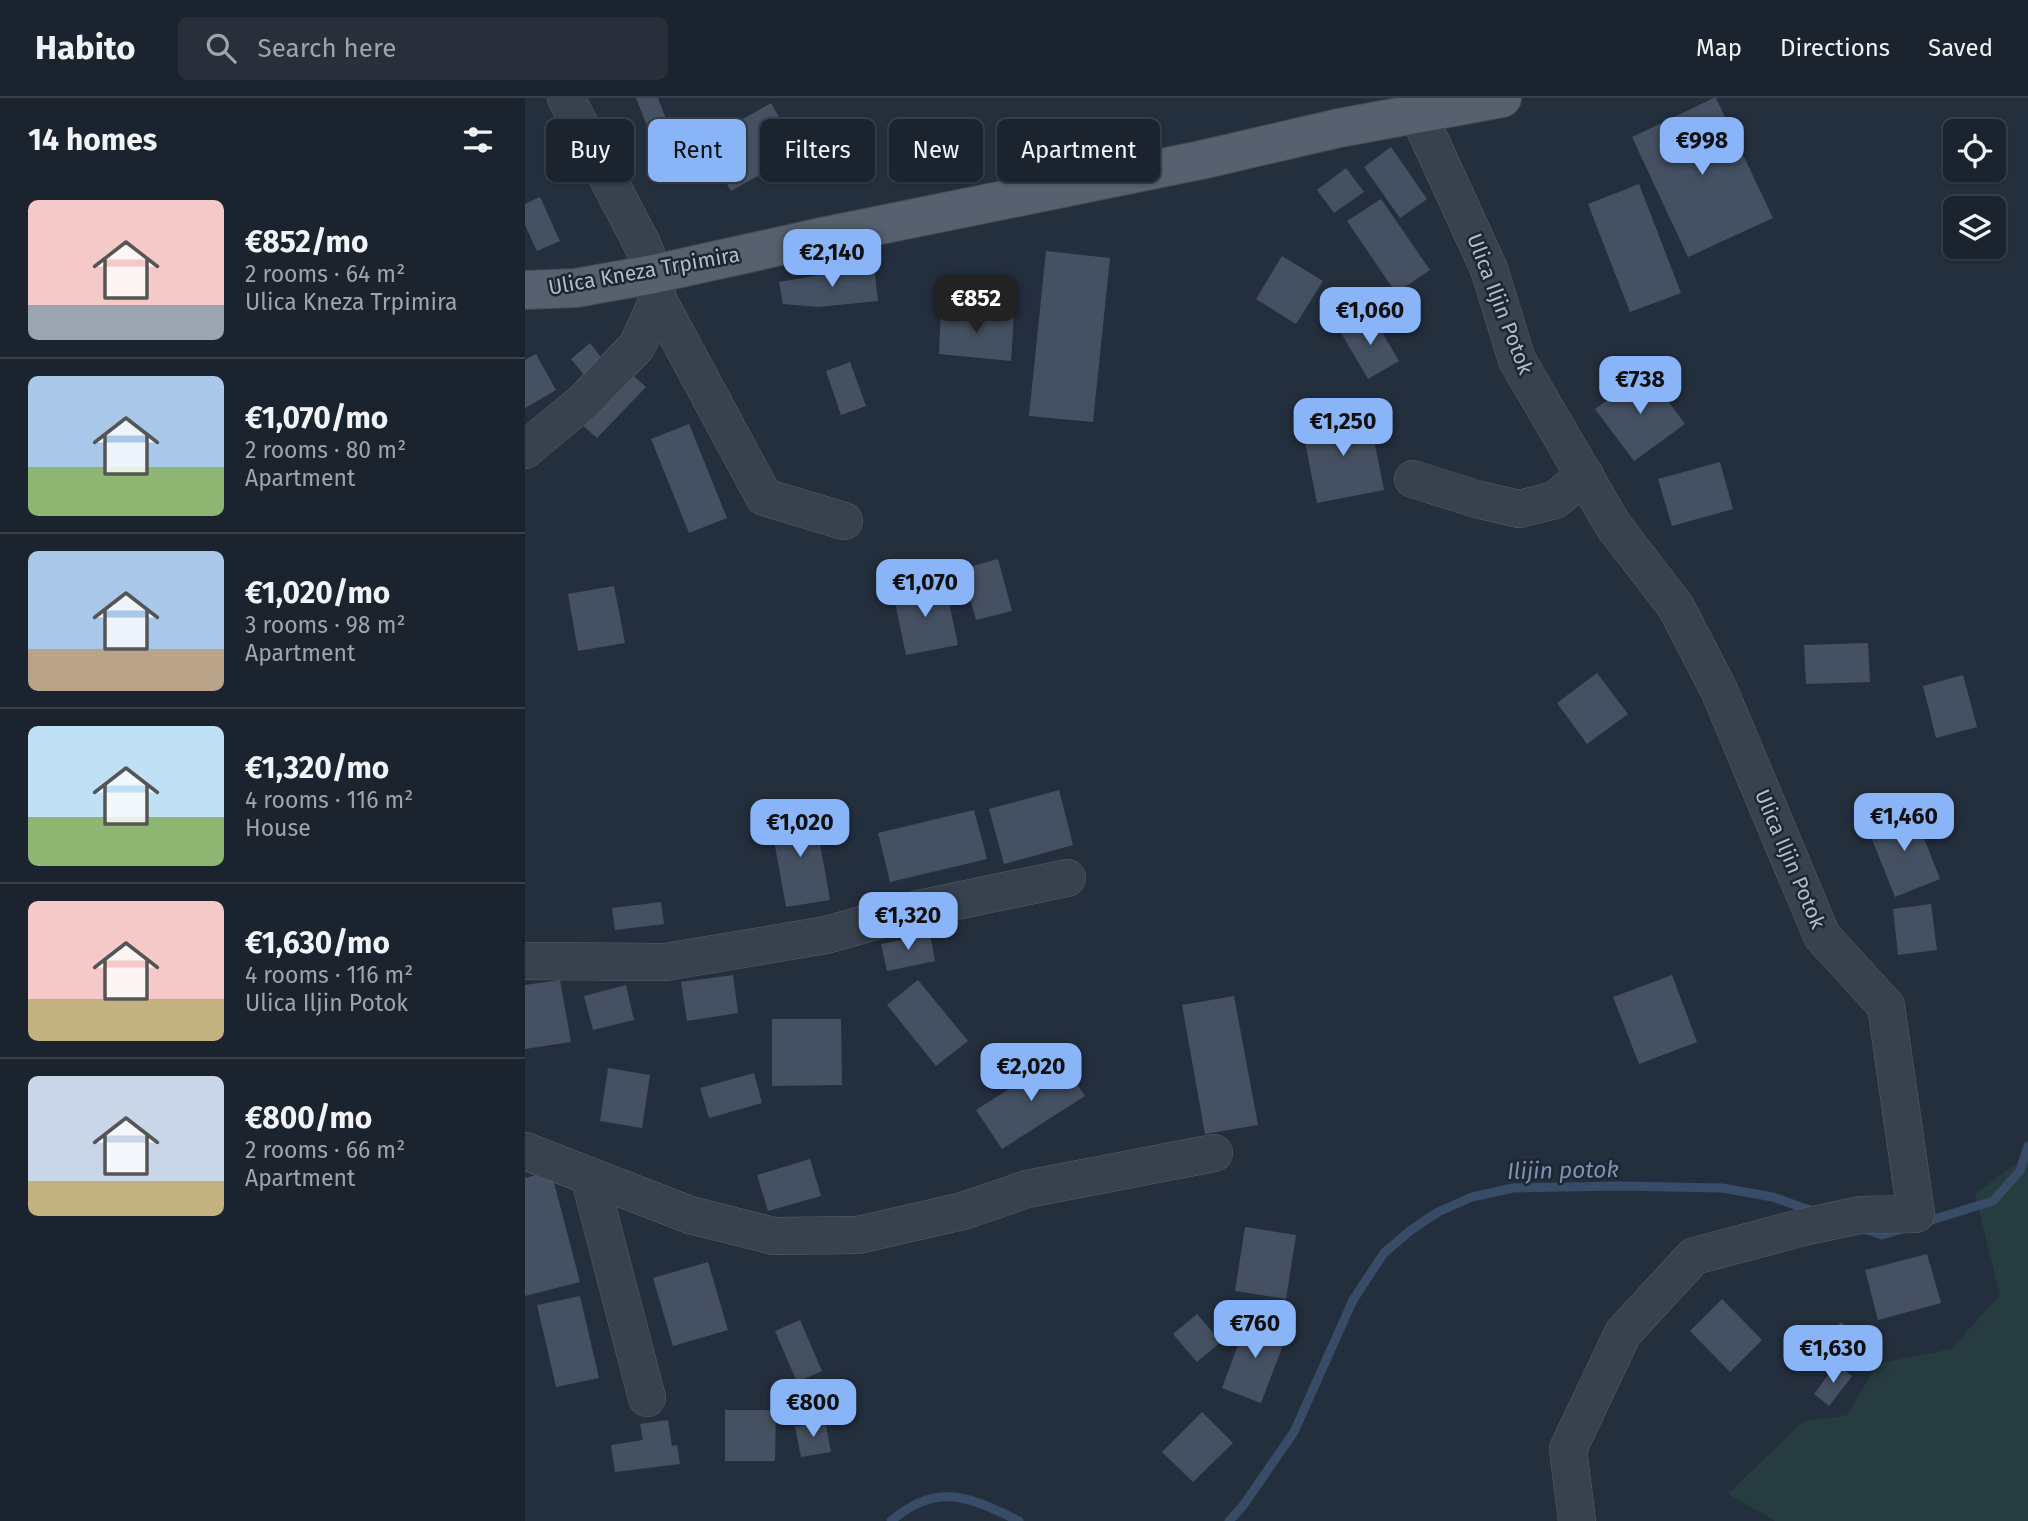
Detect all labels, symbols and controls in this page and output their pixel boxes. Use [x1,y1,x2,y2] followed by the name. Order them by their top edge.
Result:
[178,17,668,80] search box
[35,28,136,68] text: Habito
[202,29,240,67] icon: search
[258,33,396,64] text: Search here
[1696,34,1742,62] text: Map
[1780,34,1890,62] text: Directions
[1928,34,1993,62] text: Saved
[1661,118,1743,177] pin: €998
[546,119,634,182] chip: Buy
[648,119,746,182] chip: Rent
[760,119,875,182] chip: Filters
[889,119,983,182] chip: New
[997,119,1160,182] chip: Apartment
[1943,119,2006,259] map controls
[1943,119,2006,182] button: locate
[459,121,497,159] icon: filters
[28,122,157,158] text: 14 homes
[1676,126,1728,154] text: €998
[1943,196,2006,259] button: layers
[245,224,368,260] text: €852/mo
[84,228,168,312] icon: home
[775,230,889,289] pin: €2,140
[1461,230,1539,378] street label: Ulica Iljin Potok
[799,238,865,266] text: €2,140
[546,241,742,301] street label: Ulica Kneza Trpimira
[245,260,405,288] text: 2 rooms · 64 m²
[935,275,1017,335] pin: €852
[951,284,1001,312] text: €852
[245,288,458,316] text: Ulica Kneza Trpimira
[1313,288,1427,347] pin: €1,060
[1336,296,1404,324] text: €1,060
[1599,356,1681,416] pin: €738
[1615,365,1665,393] text: €738
[1286,398,1400,458] pin: €1,250
[245,400,388,436] text: €1,070/mo
[84,404,168,488] icon: home
[1310,407,1376,435] text: €1,250
[245,436,406,464] text: 2 rooms · 80 m²
[245,464,355,492] text: Apartment
[868,560,982,619] pin: €1,070
[892,568,958,596] text: €1,070
[245,575,390,611] text: €1,020/mo
[84,579,168,663] icon: home
[245,611,405,639] text: 3 rooms · 98 m²
[245,639,355,667] text: Apartment
[245,750,389,786] text: €1,320/mo
[84,754,168,838] icon: home
[1749,785,1831,933] street label: Ulica Iljin Potok
[245,786,413,814] text: 4 rooms · 116 m²
[1847,794,1961,853] pin: €1,460
[743,800,857,859] pin: €1,020
[1870,802,1938,830] text: €1,460
[766,808,834,836] text: €1,020
[245,814,311,842] text: House
[851,892,965,952] pin: €1,320
[875,901,941,929] text: €1,320
[245,925,390,961] text: €1,630/mo
[84,929,168,1013] icon: home
[245,961,413,989] text: 4 rooms · 116 m²
[245,989,408,1017] text: Ulica Iljin Potok
[974,1044,1088,1103] pin: €2,020
[996,1052,1066,1080] text: €2,020
[245,1100,372,1136] text: €800/mo
[84,1104,168,1188] icon: home
[245,1136,405,1164] text: 2 rooms · 66 m²
[1507,1155,1619,1185] water label: Ilijin potok
[245,1164,355,1192] text: Apartment
[1214,1300,1296,1360] pin: €760
[1230,1309,1280,1337] text: €760
[1776,1326,1890,1385] pin: €1,630
[1799,1334,1867,1362] text: €1,630
[772,1380,854,1439] pin: €800
[786,1388,840,1416] text: €800

